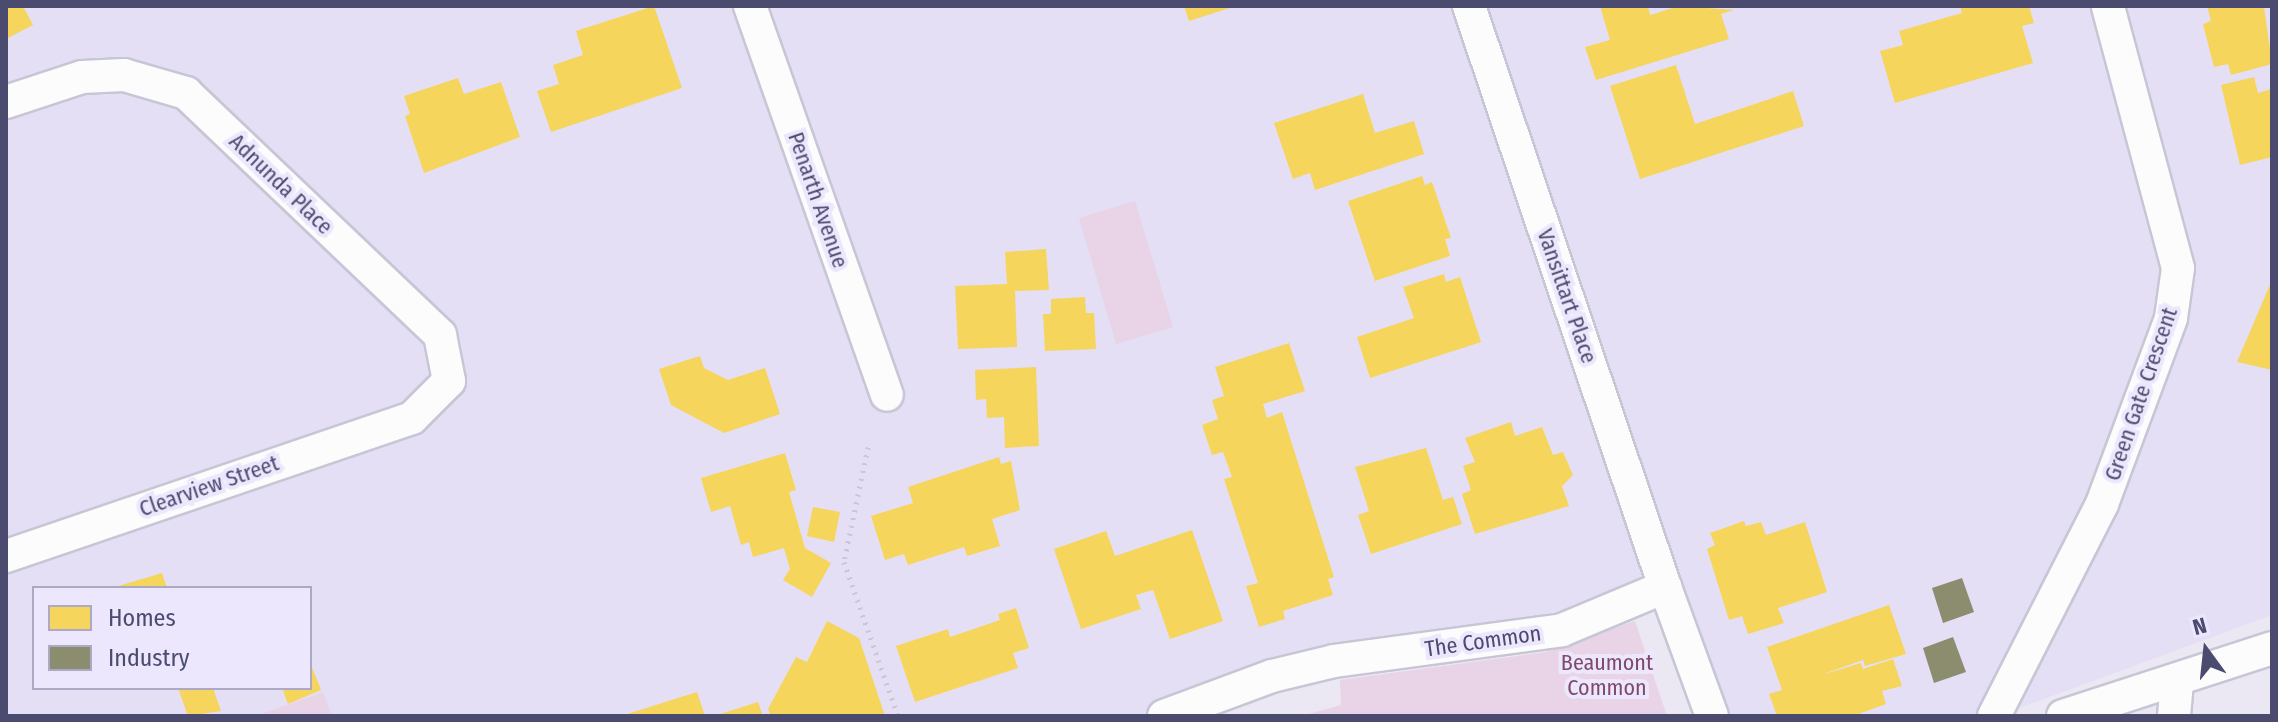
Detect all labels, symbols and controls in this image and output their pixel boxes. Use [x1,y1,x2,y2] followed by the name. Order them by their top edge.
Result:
[224,128,338,240] street label: Adnunda Place
[782,129,854,271] street label: Penarth Avenue
[1532,225,1602,367] street label: Vansittart Place
[2099,304,2183,484] street label: Green Gate Crescent
[136,450,282,522] street label: Clearview Street
[32,586,312,690] legend
[108,604,176,632] text: Homes
[2166,610,2246,690] north arrow
[2190,612,2210,641] text: N
[1423,620,1543,662] street label: The Common
[108,644,190,672] text: Industry
[1561,649,1653,700] park label: Beaumont Common

